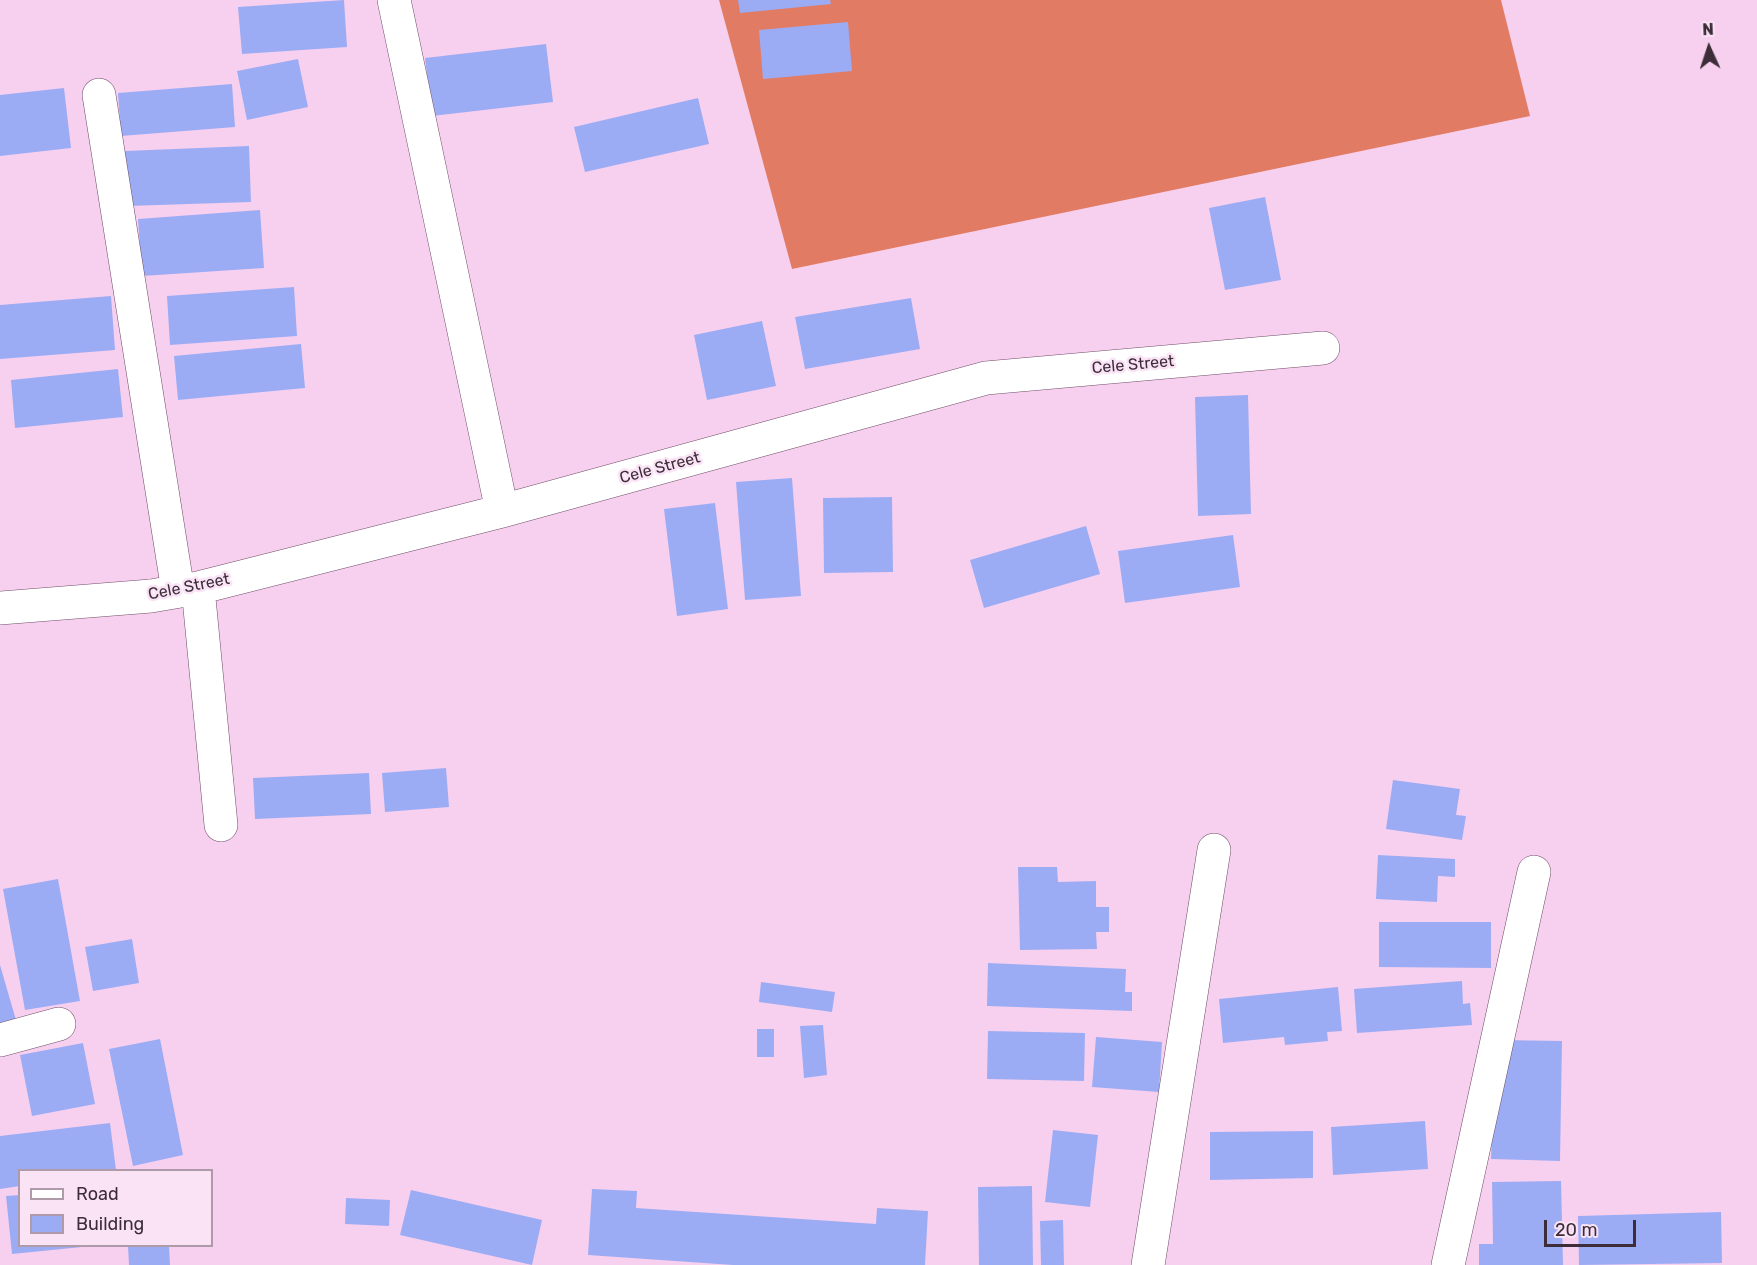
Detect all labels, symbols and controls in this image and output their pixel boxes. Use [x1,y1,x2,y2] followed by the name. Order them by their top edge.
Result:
[1679,18,1739,78] north arrow
[1702,20,1714,39] text: N
[1091,352,1175,378] street label: Cele Street
[618,448,702,488] street label: Cele Street
[147,570,231,604] street label: Cele Street
[18,1169,213,1247] legend
[76,1183,119,1205] text: Road
[1547,1208,1638,1246] scale bar
[76,1213,144,1235] text: Building
[1555,1219,1597,1241] text: 20 m

